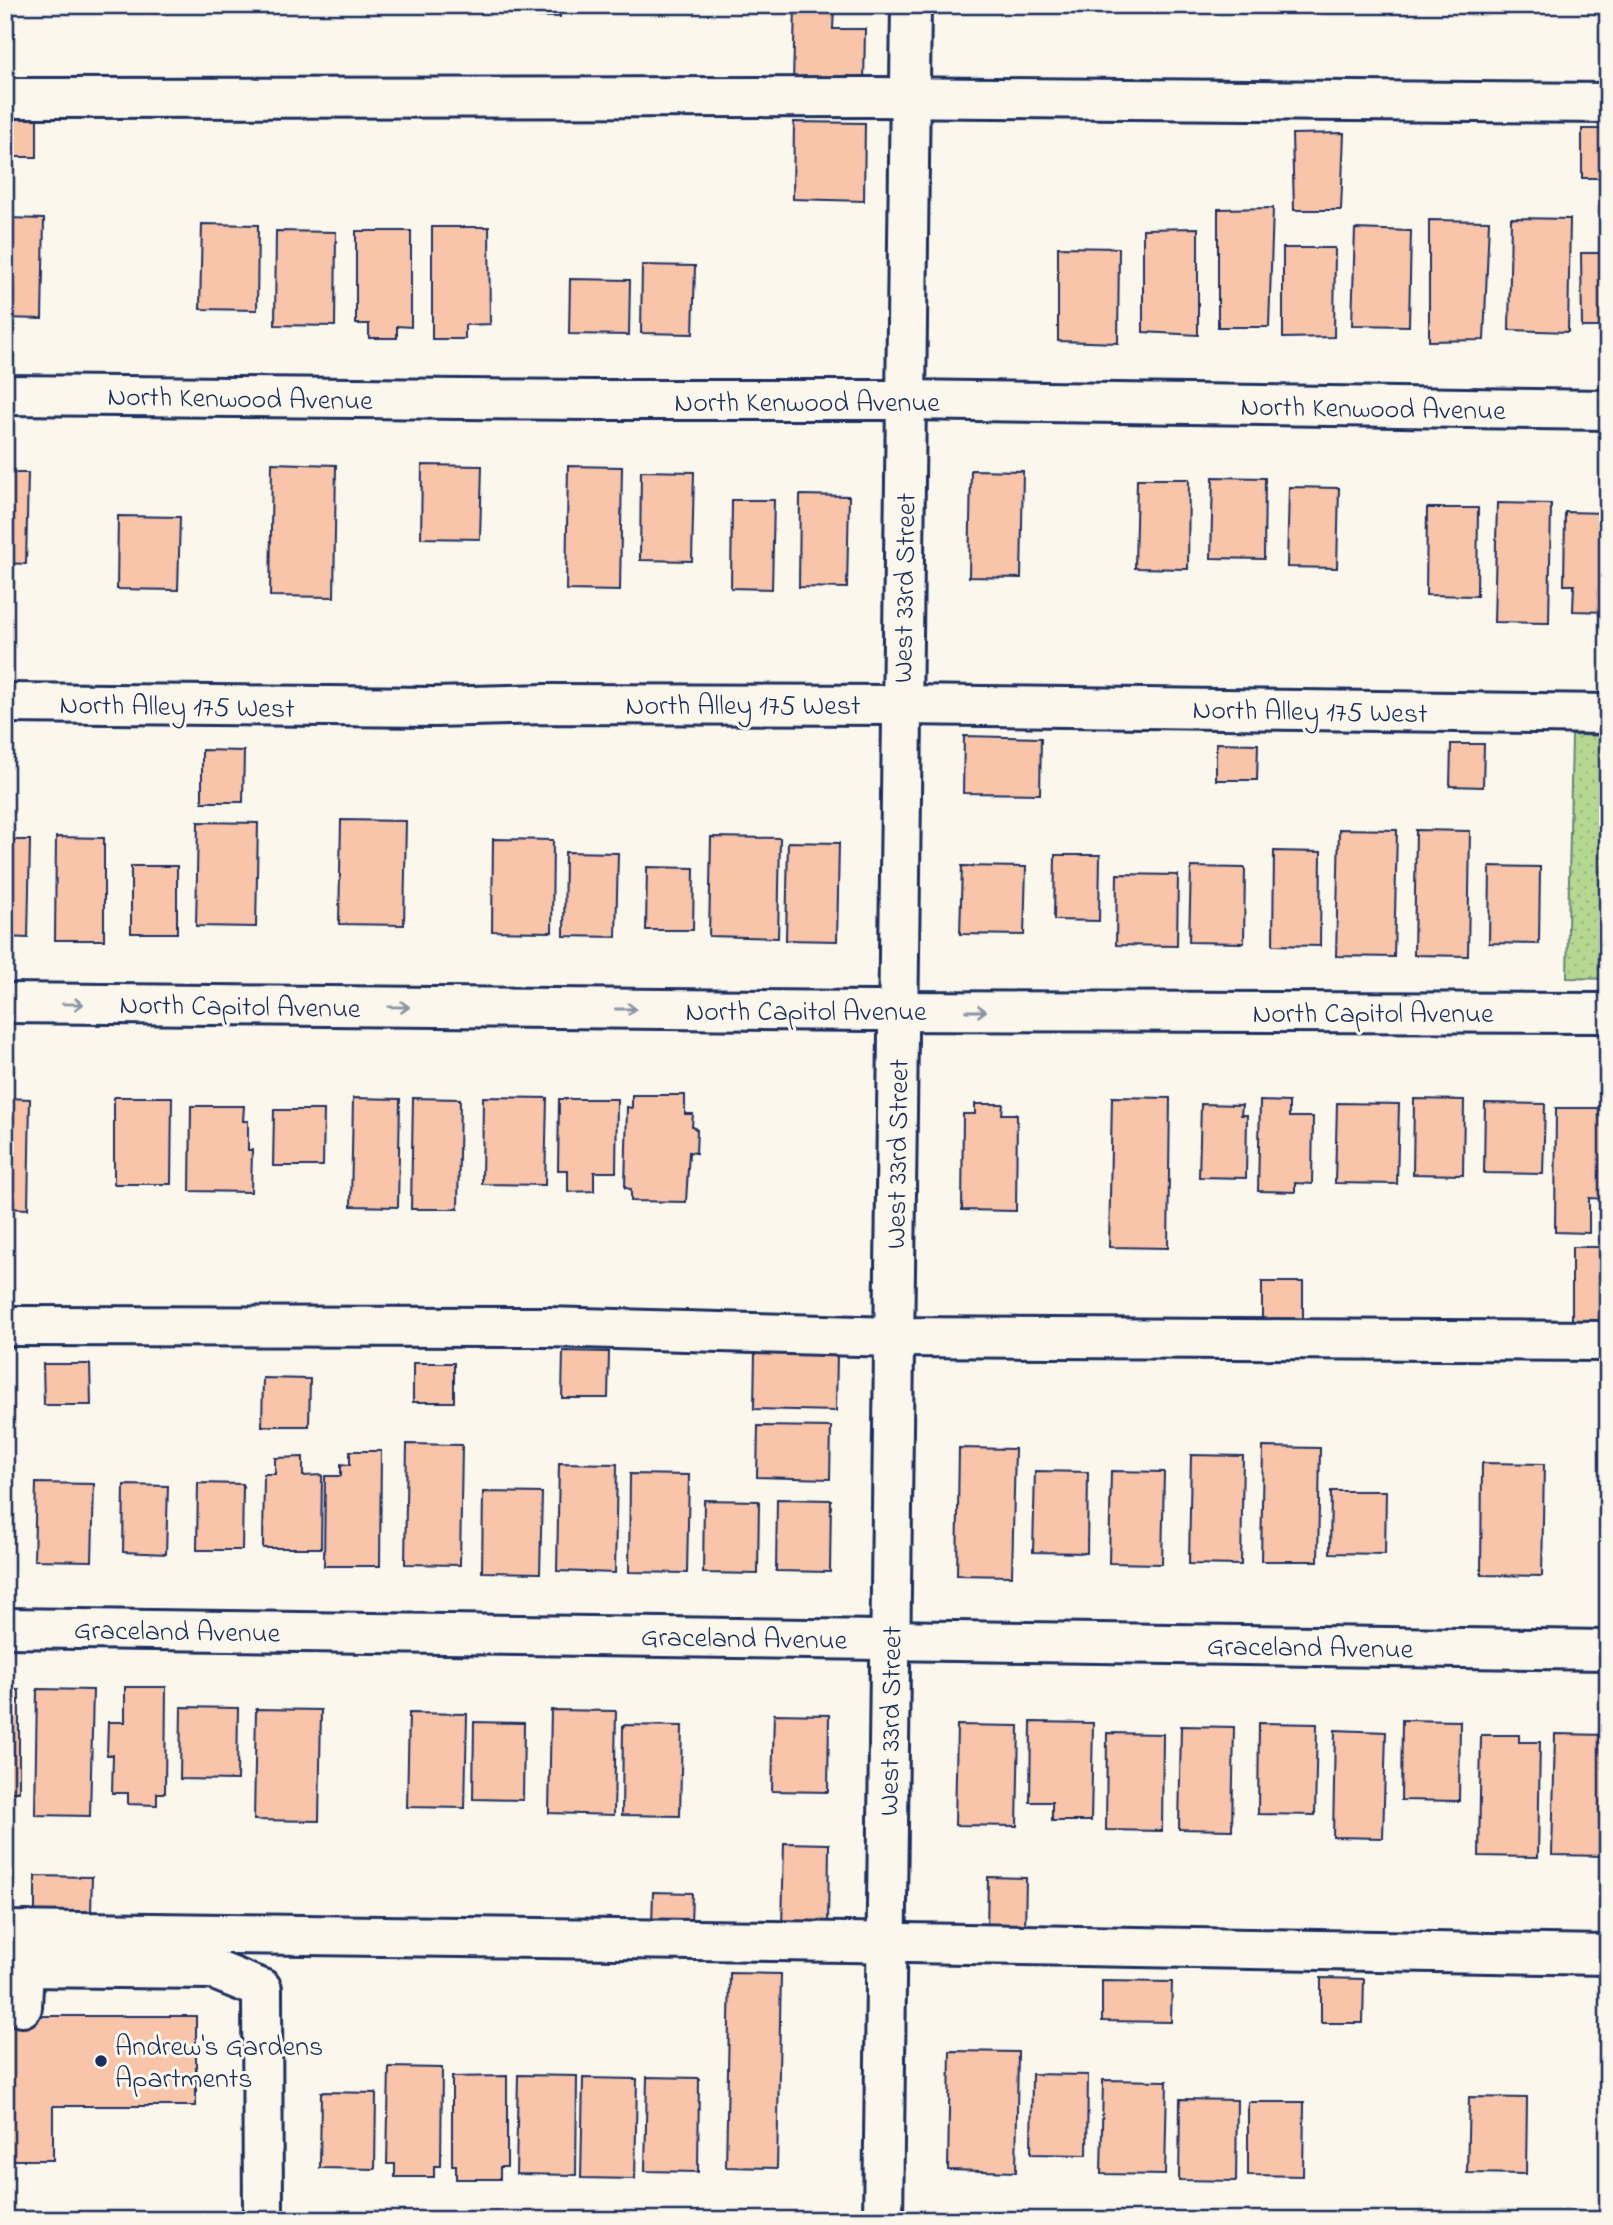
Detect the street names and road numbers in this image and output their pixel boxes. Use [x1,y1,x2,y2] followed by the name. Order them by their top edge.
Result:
[107,378,373,423] street label: North Kenwood Avenue
[674,384,940,425] street label: North Kenwood Avenue
[1240,388,1506,433] street label: North Kenwood Avenue
[884,493,929,683] street label: West 33rd Street
[59,686,295,731] street label: North Alley 175 West
[626,687,860,728] street label: North Alley 175 West
[1192,691,1428,736] street label: North Alley 175 West
[119,986,361,1031] street label: North Capitol Avenue
[685,993,927,1034] street label: North Capitol Avenue
[1252,995,1494,1036] street label: North Capitol Avenue
[877,1059,922,1249] street label: West 33rd Street
[73,1611,281,1656] street label: Graceland Avenue
[640,1618,848,1663] street label: Graceland Avenue
[870,1626,915,1816] street label: West 33rd Street
[1206,1627,1414,1672] street label: Graceland Avenue

